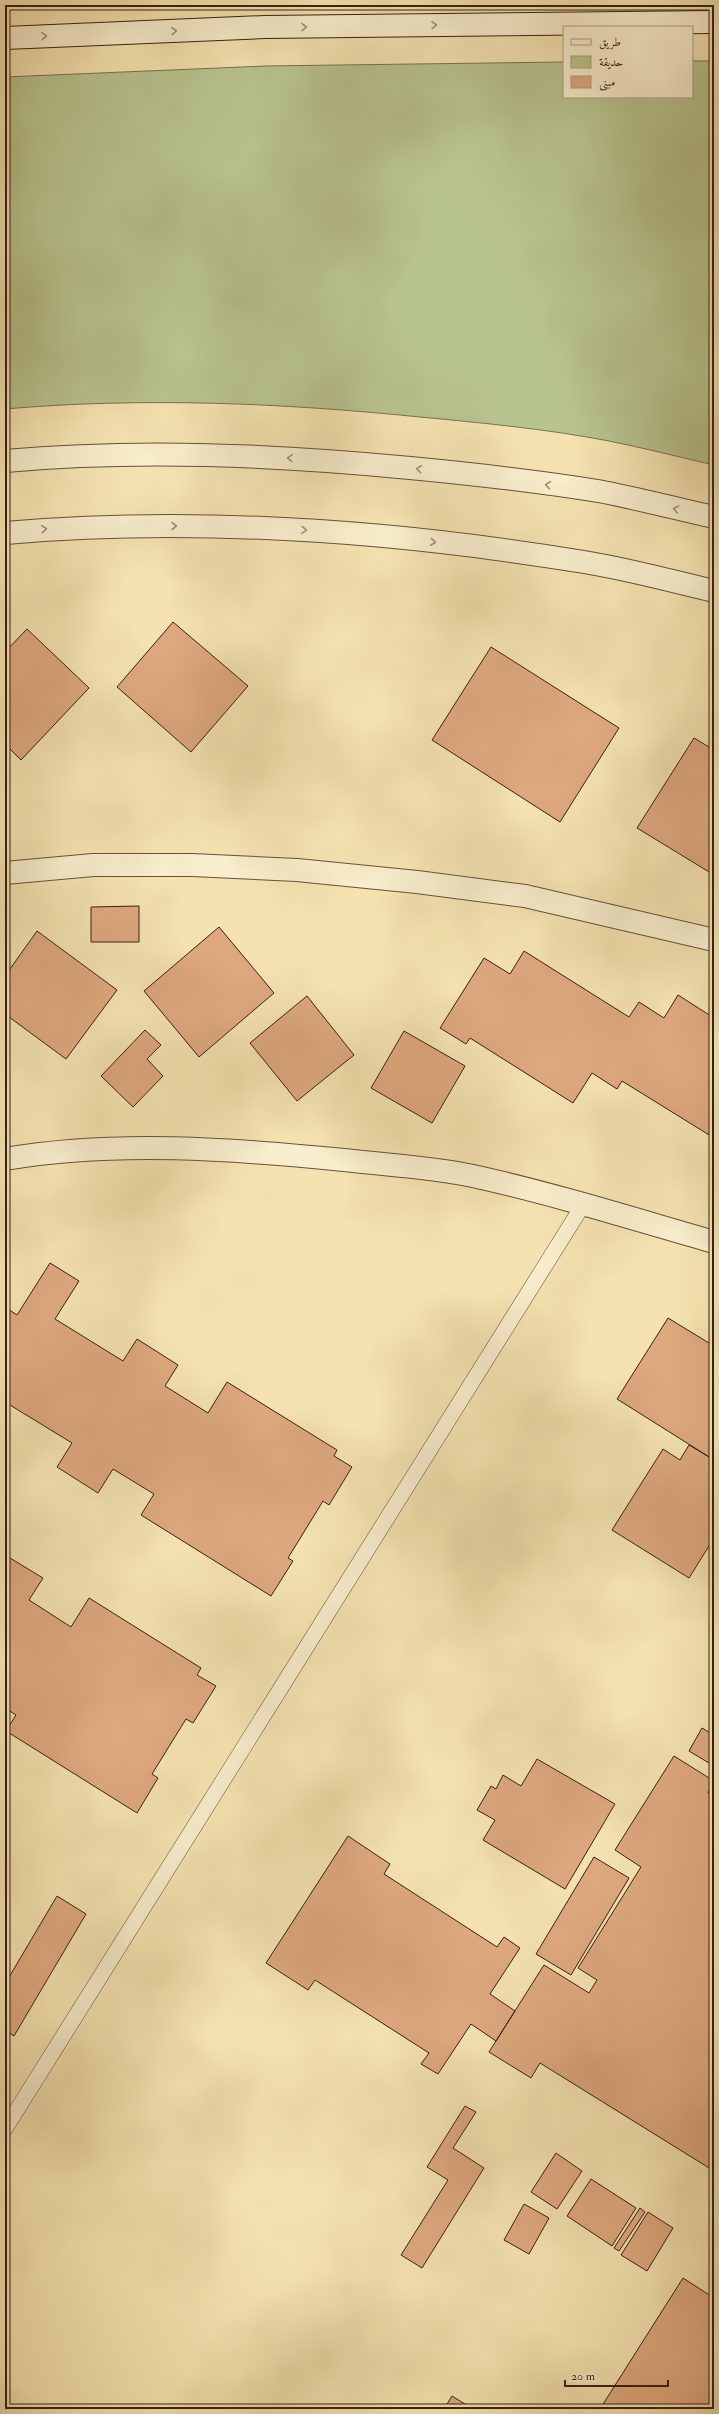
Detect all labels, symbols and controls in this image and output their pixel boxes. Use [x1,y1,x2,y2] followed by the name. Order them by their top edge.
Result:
[431,21,437,29] one-way arrow
[301,23,307,31] one-way arrow
[563,26,693,98] legend
[171,27,177,35] one-way arrow
[41,32,47,41] one-way arrow
[599,35,621,50] text: طريق
[599,55,623,70] text: حديقة
[599,75,615,91] text: مبنى
[287,454,293,462] one-way arrow
[416,464,422,473] one-way arrow
[545,480,551,489] one-way arrow
[673,505,679,513] one-way arrow
[171,522,177,530] one-way arrow
[41,525,47,534] one-way arrow
[301,526,307,535] one-way arrow
[430,538,436,547] one-way arrow
[565,2362,668,2388] scale bar
[571,2369,596,2384] text: 20 m

